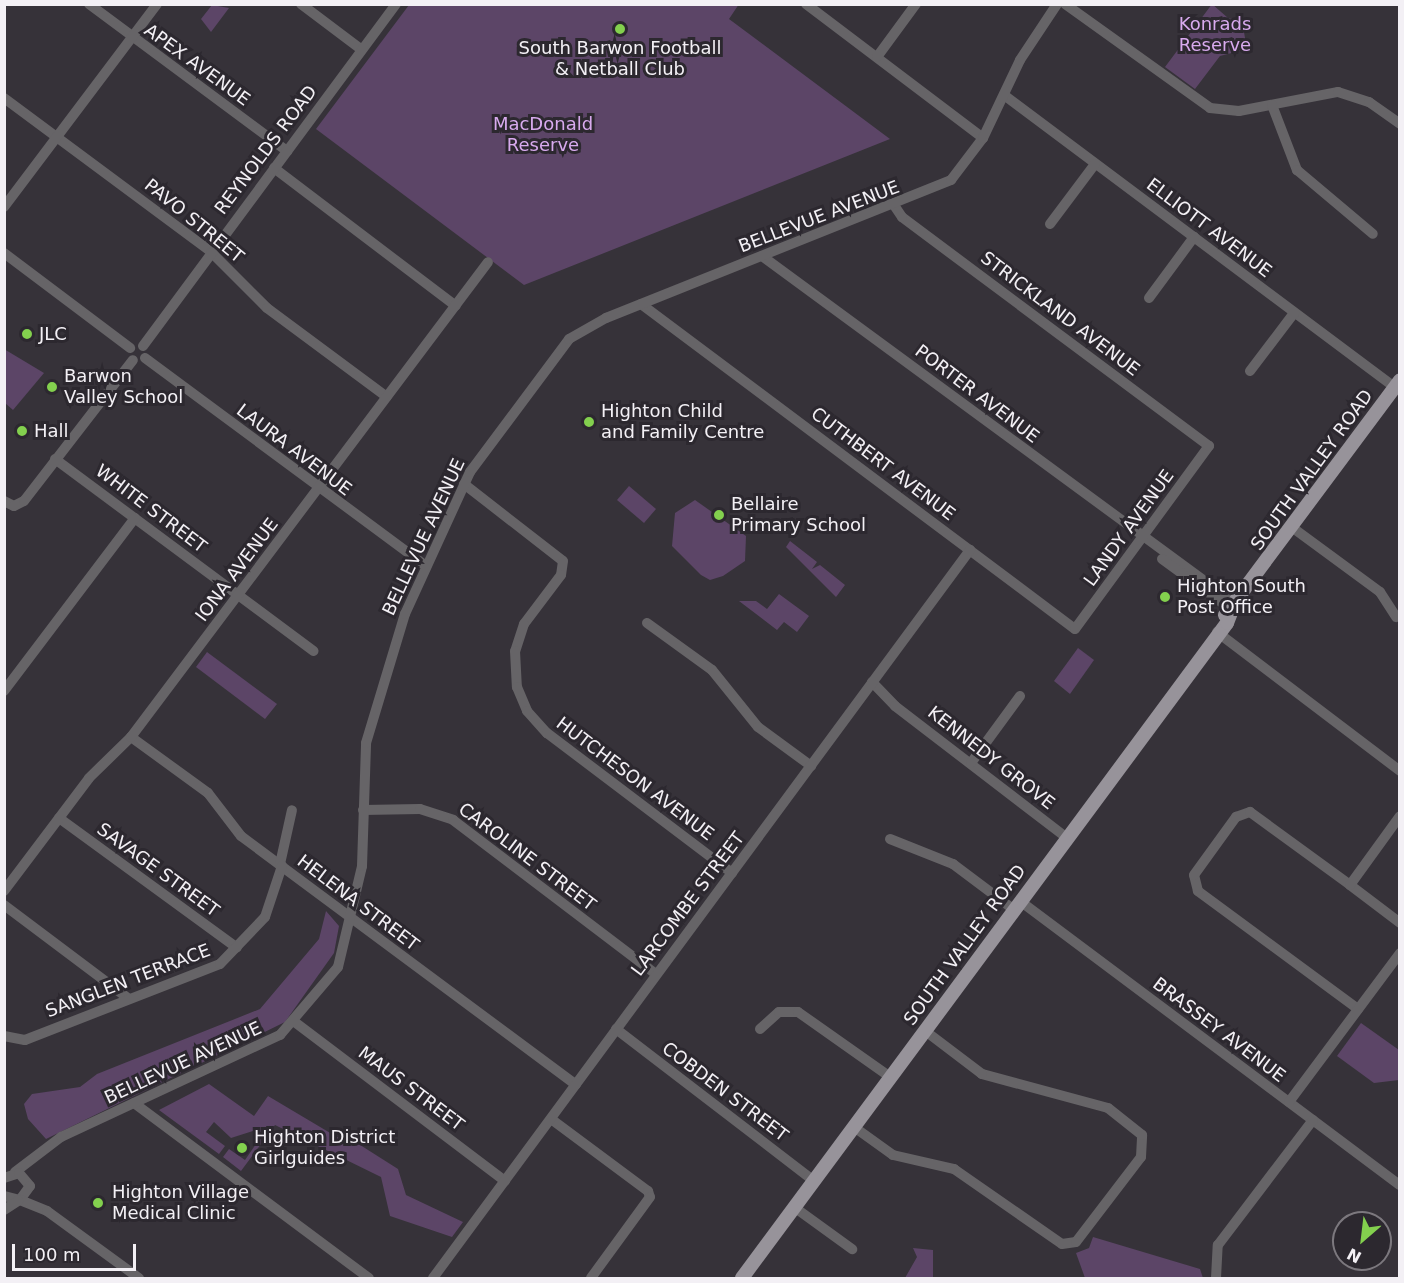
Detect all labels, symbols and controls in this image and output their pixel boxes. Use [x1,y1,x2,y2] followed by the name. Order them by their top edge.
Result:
[1179,14,1251,57] park label: Konrads Reserve
[140,19,254,111] street label: APEX AVENUE
[613,22,627,36] marker: South Barwon Football & Netball Club
[519,38,721,80] place label: South Barwon Football & Netball Club
[210,81,322,219] street label: REYNOLDS ROAD
[493,114,593,156] park label: MacDonald Reserve
[140,174,248,268] street label: PAVO STREET
[1142,174,1276,282] street label: ELLIOTT AVENUE
[735,176,903,258] street label: BELLEVUE AVENUE
[976,247,1144,381] street label: STRICKLAND AVENUE
[39,323,67,345] place label: JLC
[20,327,34,341] marker: JLC
[911,340,1043,448] street label: PORTER AVENUE
[64,366,183,409] place label: Barwon Valley School
[45,380,59,394] marker: Barwon Valley School
[1246,386,1378,554] street label: SOUTH VALLEY ROAD
[232,400,356,500] street label: LAURA AVENUE
[601,401,764,444] place label: Highton Child and Family Centre
[807,403,959,525] street label: CUTHBERT AVENUE
[582,415,596,429] marker: Highton Child and Family Centre
[34,420,69,442] place label: Hall
[15,424,29,438] marker: Hall
[378,455,470,619] street label: BELLEVUE AVENUE
[91,460,211,558] street label: WHITE STREET
[1080,466,1178,590] street label: LANDY AVENUE
[731,494,866,536] place label: Bellaire Primary School
[712,508,726,522] marker: Bellaire Primary School
[191,514,283,626] street label: IONA AVENUE
[1177,576,1306,618] place label: Highton South Post Office
[1158,590,1172,604] marker: Highton South Post Office
[923,702,1059,814] street label: KENNEDY GROVE
[552,713,718,845] street label: HUTCHESON AVENUE
[454,798,600,916] street label: CAROLINE STREET
[93,818,223,922] street label: SAVAGE STREET
[627,828,749,980] street label: LARCOMBE STREET
[293,850,423,956] street label: HELENA STREET
[899,861,1031,1029] street label: SOUTH VALLEY ROAD
[43,940,213,1022] street label: SANGLEN TERRACE
[1149,973,1289,1087] street label: BRASSEY AVENUE
[101,1017,265,1109] street label: BELLEVUE AVENUE
[658,1038,792,1146] street label: COBDEN STREET
[354,1042,468,1136] street label: MAUS STREET
[254,1127,395,1170] place label: Highton District Girlguides
[235,1141,249,1155] marker: Highton District Girlguides
[112,1182,249,1224] place label: Highton Village Medical Clinic
[89,1194,107,1212] marker: Highton Village Medical Clinic
[1332,1211,1392,1271] north arrow
[15,1232,140,1270] scale bar
[23,1244,81,1265] text: 100 m
[1344,1244,1365,1267] text: N

